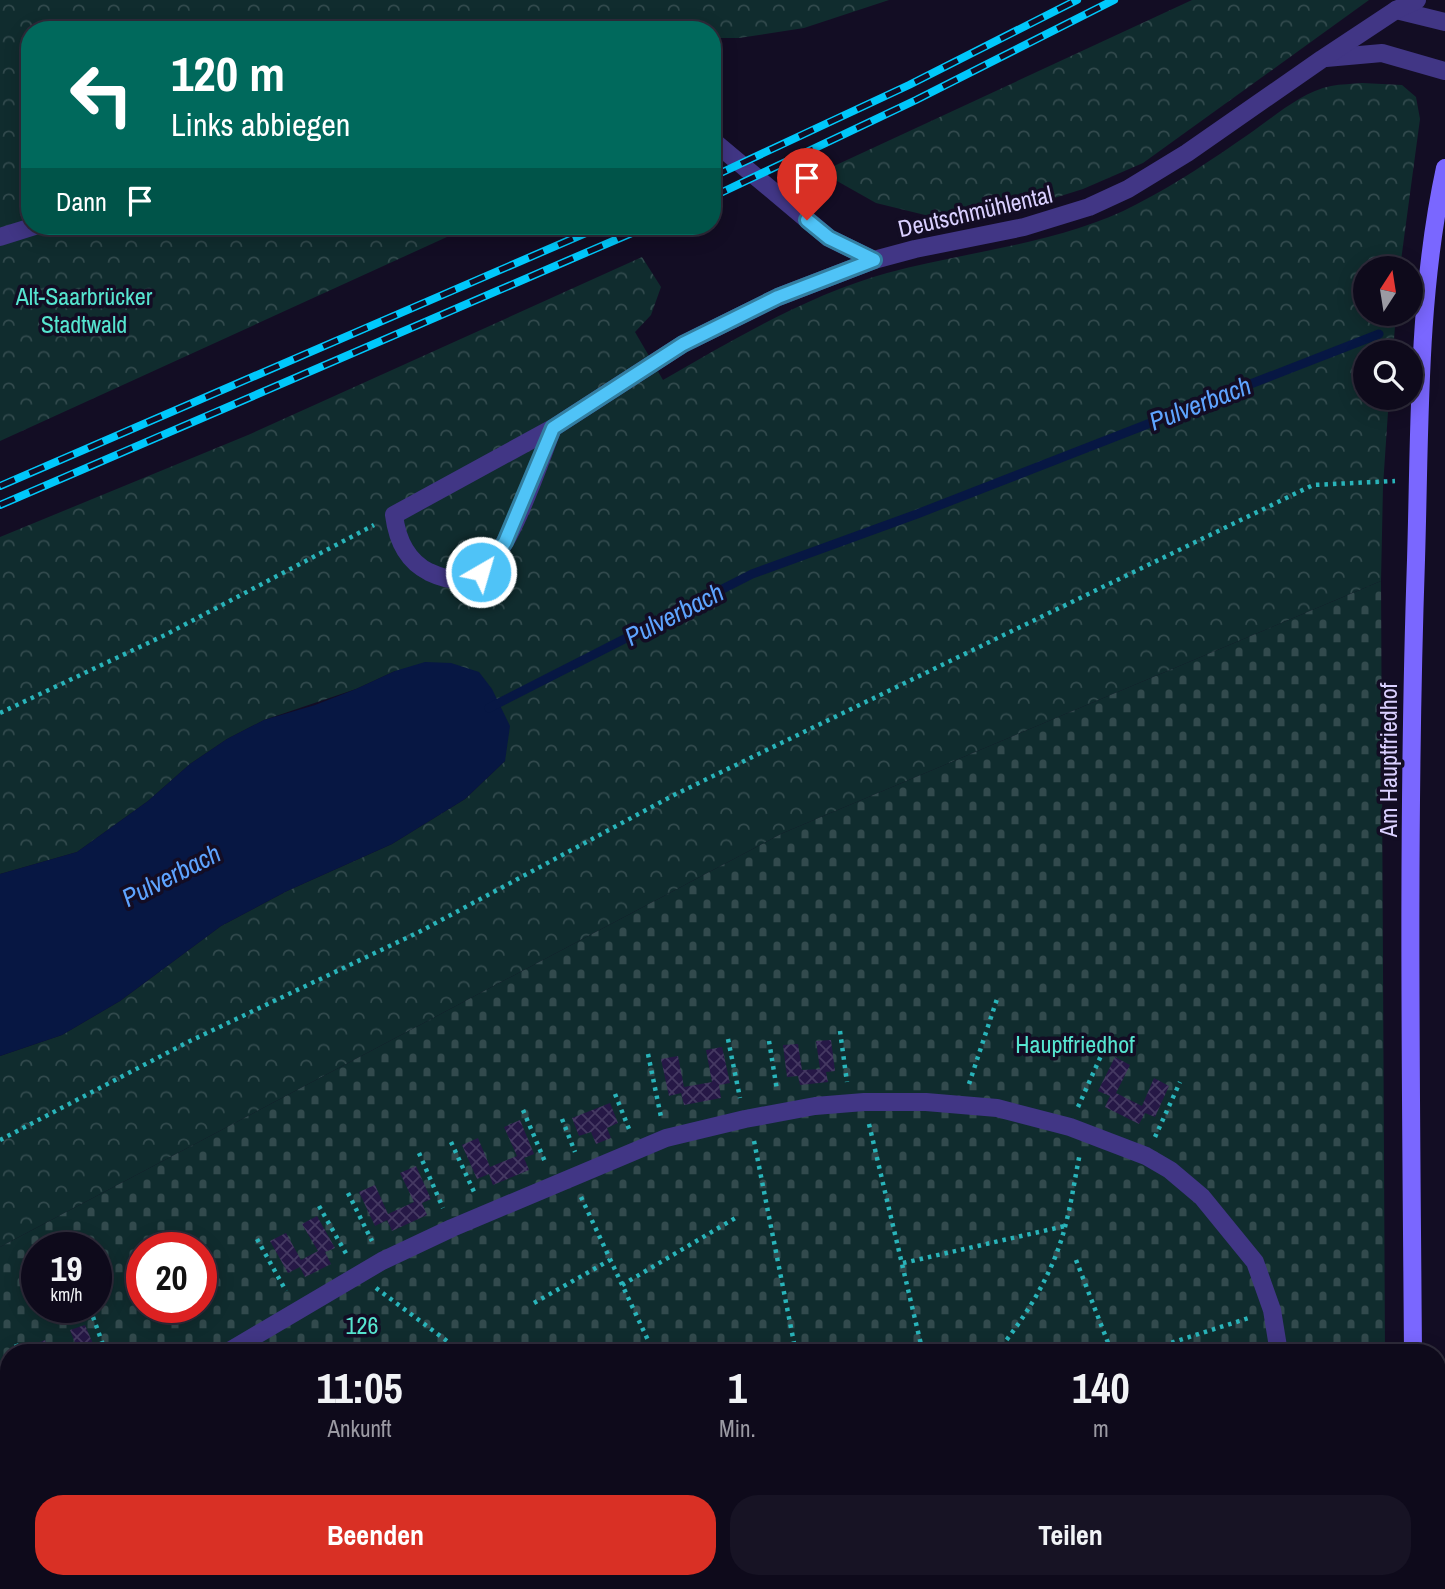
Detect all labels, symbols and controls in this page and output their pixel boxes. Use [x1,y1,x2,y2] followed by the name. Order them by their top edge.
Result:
[171,40,285,106] text: 120 m
[56,49,147,140] icon: left
[171,103,350,146] text: Links abbiegen
[777,148,837,220] pin
[788,159,826,197] icon: arrive
[895,178,1055,244] street label: Deutschmühlental
[121,182,159,220] icon: arrive
[56,184,107,219] text: Dann
[1353,256,1423,326] north arrow
[1353,256,1423,410] map controls
[15,280,153,340] park label: Alt-Saarbrücker Stadtwald
[1353,340,1423,410] button: search
[1144,368,1256,438] water label: Pulverbach
[444,535,518,609] position arrow
[619,574,729,654] water label: Pulverbach
[1372,682,1404,838] street label: Am Hauptfriedhof
[116,835,226,915] water label: Pulverbach
[1015,1028,1135,1060] park label: Hauptfriedhof
[126,1232,217,1323] speed limit sign: 20
[51,1245,82,1292] text: 19
[51,1282,83,1307] text: km/h
[346,1309,378,1341] park label: 126
[316,1360,403,1416] text: 11:05
[728,1360,747,1416] text: 1
[1072,1360,1130,1416] text: 140
[328,1413,391,1444] text: Ankunft
[719,1413,756,1444] text: Min.
[1093,1413,1109,1444] text: m
[35,1495,716,1575] button: Beenden
[730,1495,1411,1575] button: Teilen

